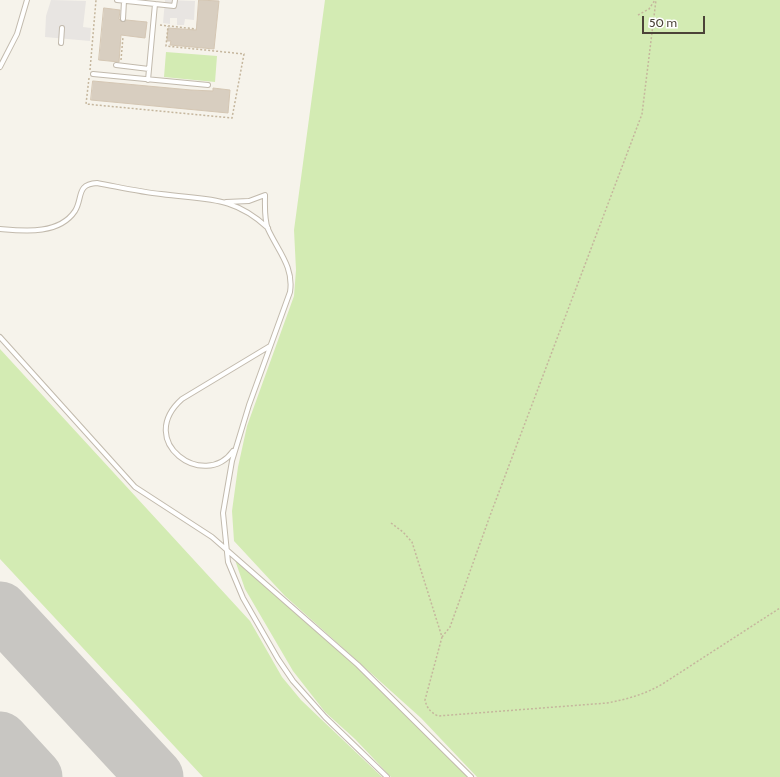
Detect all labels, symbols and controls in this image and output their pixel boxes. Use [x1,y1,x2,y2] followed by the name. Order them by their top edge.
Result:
[644,8,707,34] scale bar
[649,15,677,30] text: 50 m

